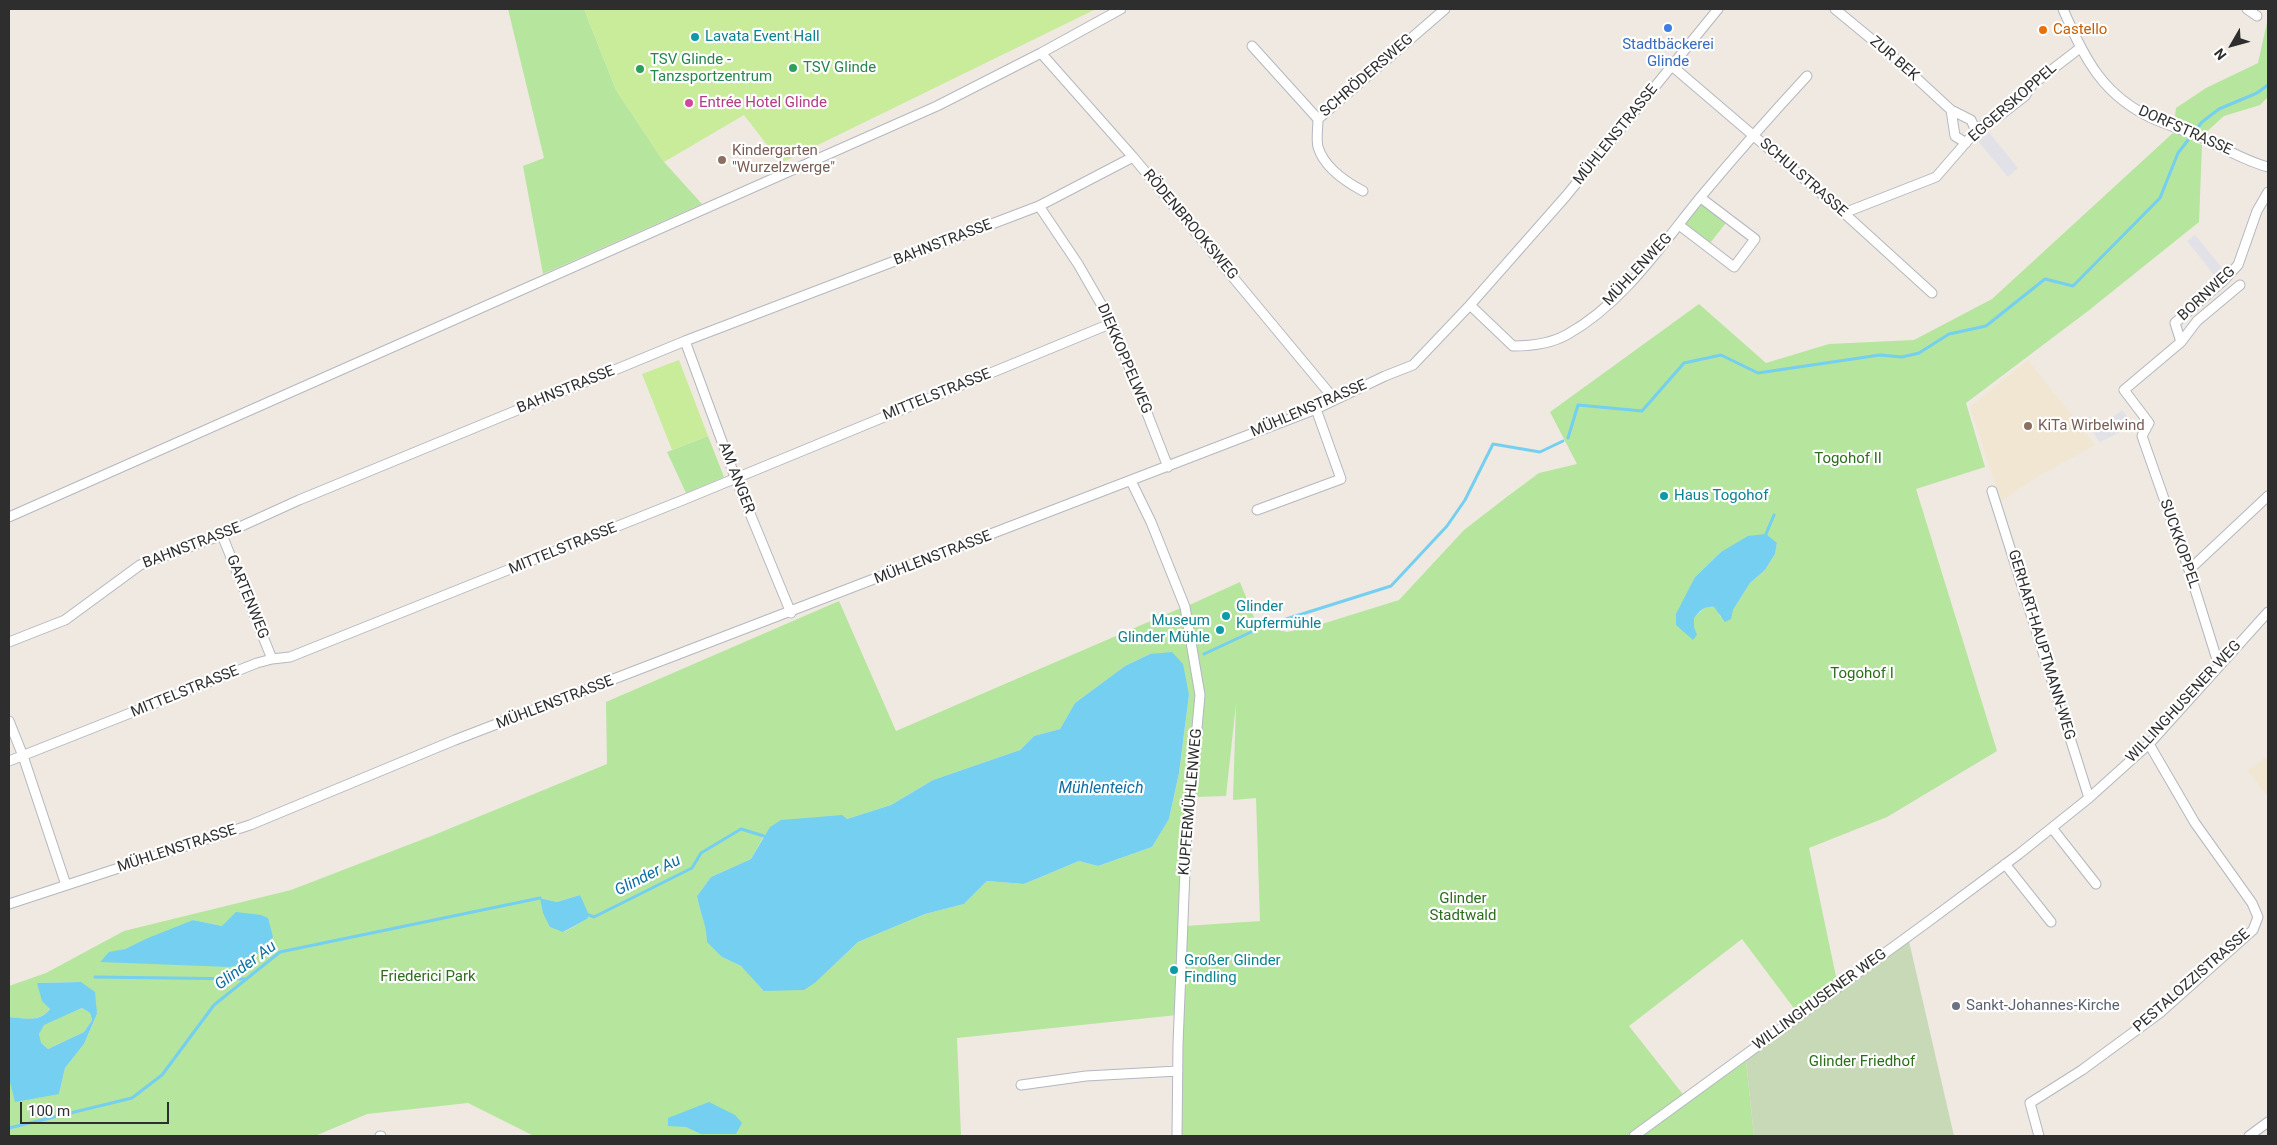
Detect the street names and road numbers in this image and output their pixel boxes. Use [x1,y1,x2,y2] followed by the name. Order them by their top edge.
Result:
[1317,31,1417,121] street label: SCHRÖDERSWEG
[1866,33,1922,85] street label: ZUR BEK
[1965,60,2061,146] street label: EGGERSKOPPEL
[1570,81,1662,189] street label: MÜHLENSTRASSE
[2135,102,2235,160] street label: DORFSTRASSE
[1755,135,1851,221] street label: SCHULSTRASSE
[1139,166,1241,284] street label: RÖDENBROOKSWEG
[891,216,995,270] street label: BAHNSTRASSE
[1600,230,1676,310] street label: MÜHLENWEG
[2175,263,2239,325] street label: BORNWEG
[1093,301,1155,417] street label: DIEKKOPPELWEG
[515,362,617,418] street label: BAHNSTRASSE
[880,365,994,425] street label: MITTELSTRASSE
[1248,376,1370,442] street label: MÜHLENSTRASSE
[714,440,758,516] street label: AM ANGER
[2155,497,2203,591] street label: SUCKKOPPEL
[140,519,244,573] street label: BAHNSTRASSE
[506,519,620,579] street label: MITTELSTRASSE
[872,527,994,589] street label: MÜHLENSTRASSE
[2003,548,2079,742] street label: GERHART-HAUPTMANN-WEG
[222,552,272,642] street label: GARTENWEG
[2123,637,2245,767] street label: WILLINGHUSENER WEG
[128,662,242,722] street label: MITTELSTRASSE
[494,672,616,734] street label: MÜHLENSTRASSE
[1176,728,1206,876] street label: KUPFERMÜHLENWEG
[115,821,239,877] street label: MÜHLENSTRASSE
[2130,926,2254,1036] street label: PESTALOZZISTRASSE
[1750,946,1890,1054] street label: WILLINGHUSENER WEG

